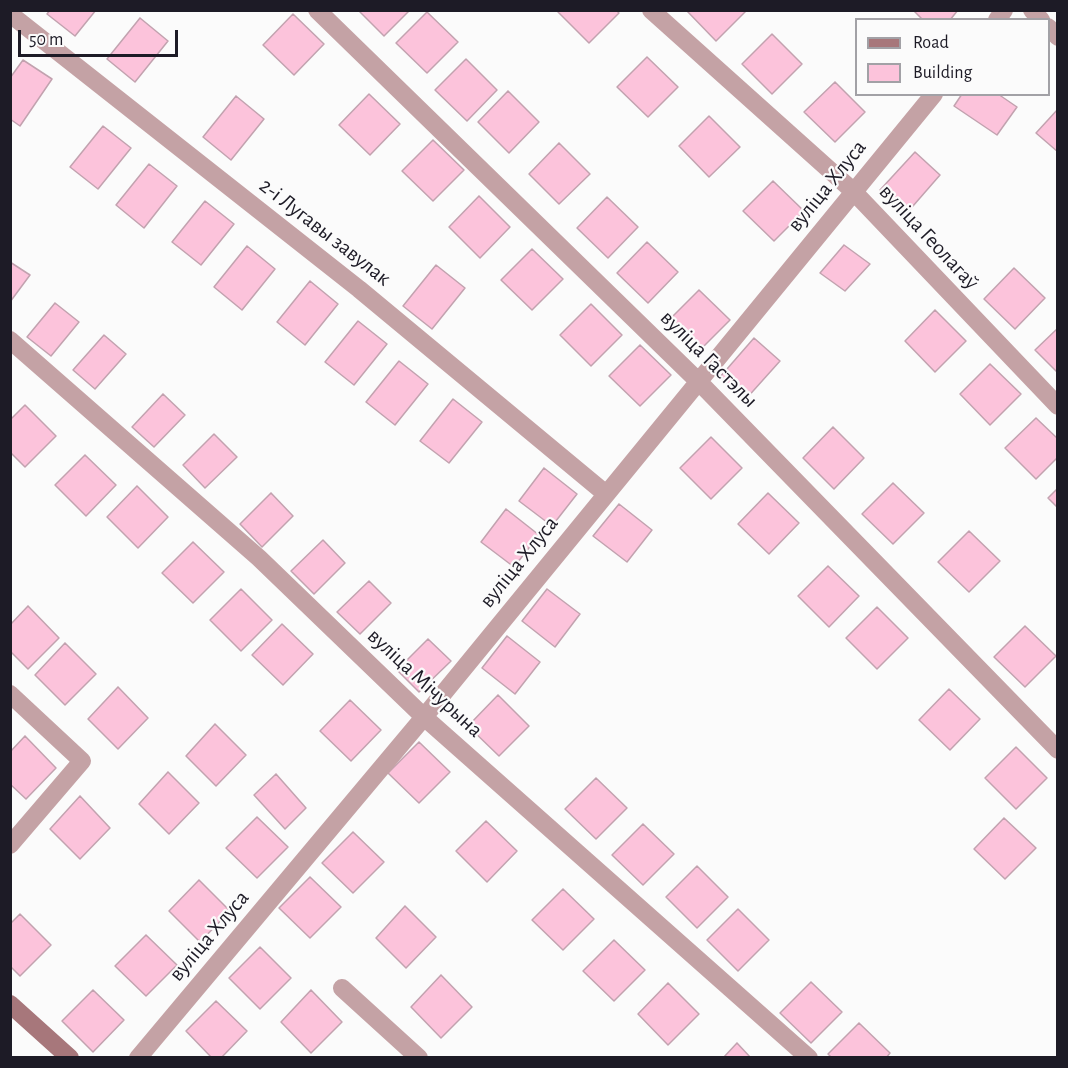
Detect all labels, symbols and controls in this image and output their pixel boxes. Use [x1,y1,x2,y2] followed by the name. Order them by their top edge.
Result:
[21,18,182,56] scale bar
[855,18,1050,96] legend
[29,31,63,49] text: 50 m
[913,34,949,52] text: Road
[913,64,972,82] text: Building
[782,135,872,237] street label: вуліца Хлуса
[254,172,396,292] street label: 2-і Лугавы завулак
[873,179,985,295] street label: вуліца Геолагаў
[655,305,763,413] street label: вуліца Гастэлы
[474,511,564,613] street label: вуліца Хлуса
[362,623,488,743] street label: вуліца Мічурына
[163,885,255,987] street label: вуліца Хлуса

